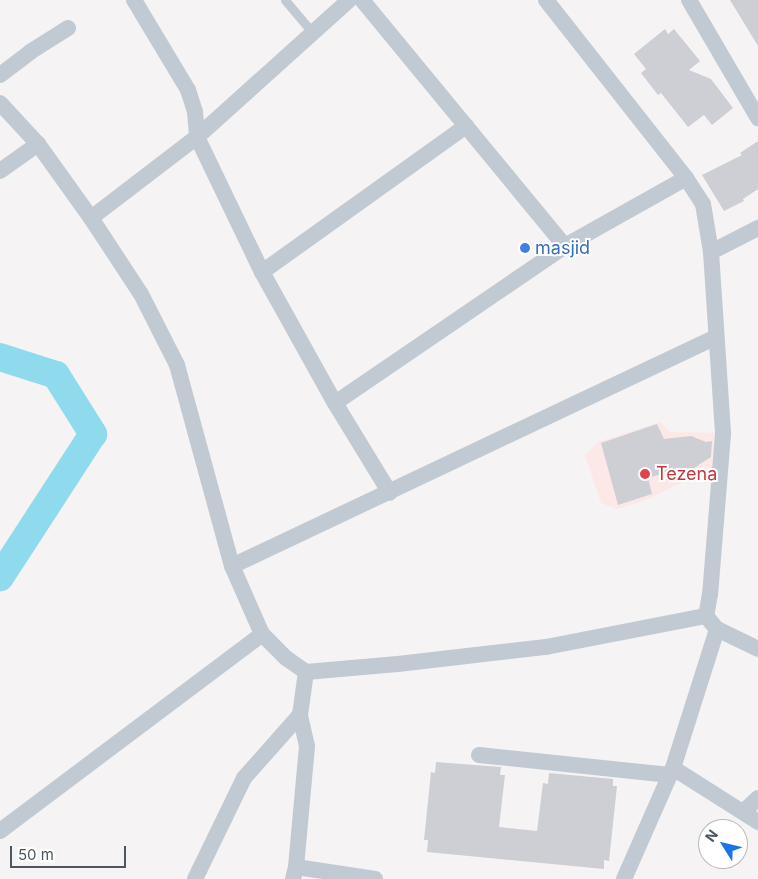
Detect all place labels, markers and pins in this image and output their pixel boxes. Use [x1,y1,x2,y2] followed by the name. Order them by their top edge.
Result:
[535,237,590,259] place label: masjid
[519,242,531,254] marker: masjid
[656,463,717,485] place label: Tezena
[638,467,652,481] marker: Tezena

